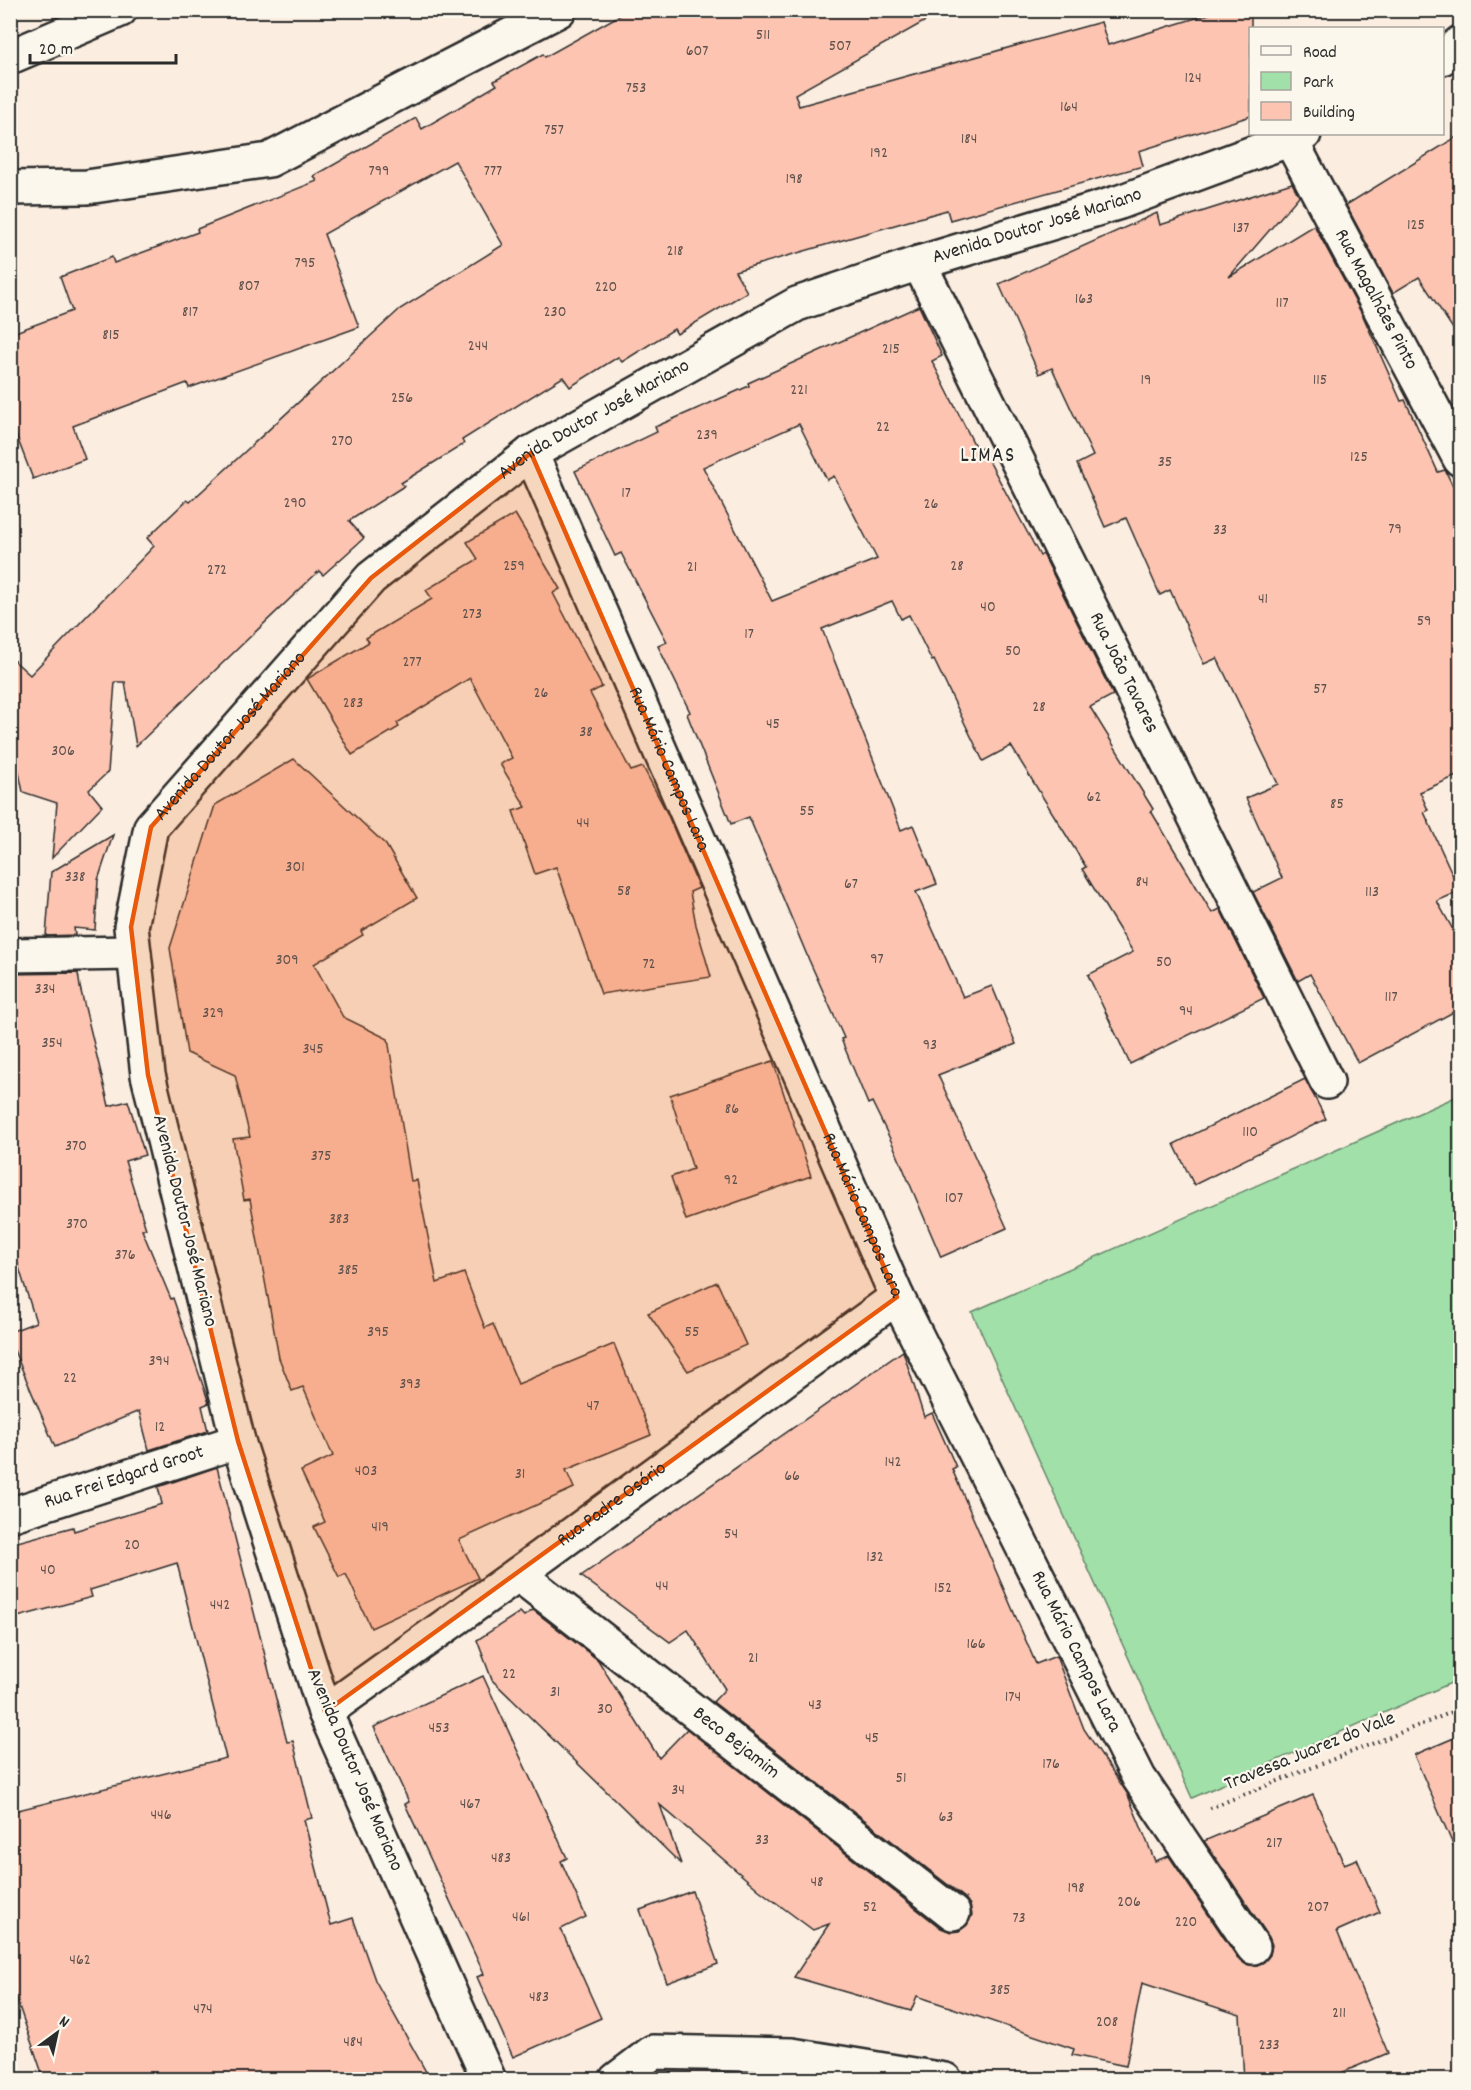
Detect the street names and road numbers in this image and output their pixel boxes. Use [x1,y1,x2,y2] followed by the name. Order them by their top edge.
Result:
[929,181,1146,272] street label: Avenida Doutor José Mariano
[1326,224,1424,375] street label: Rua Magalhães Pinto
[493,353,695,487] street label: Avenida Doutor José Mariano
[1081,608,1165,738] street label: Rua João Tavares
[148,646,314,828] street label: Avenida Doutor José Mariano
[620,683,717,857] street label: Rua Mário Campos Lara
[144,1112,224,1330] street label: Avenida Doutor José Mariano
[814,1129,910,1303] street label: Rua Mário Campos Lara
[41,1439,208,1517] street label: Rua Frei Edgard Groot
[552,1455,673,1555] street label: Rua Padre Osório
[1023,1566,1128,1738] street label: Rua Mário Campos Lara
[299,1664,409,1876] street label: Avenida Doutor José Mariano
[686,1701,785,1787] street label: Beco Bejamim
[1220,1705,1400,1799] street label: Travessa Juarez do Vale

